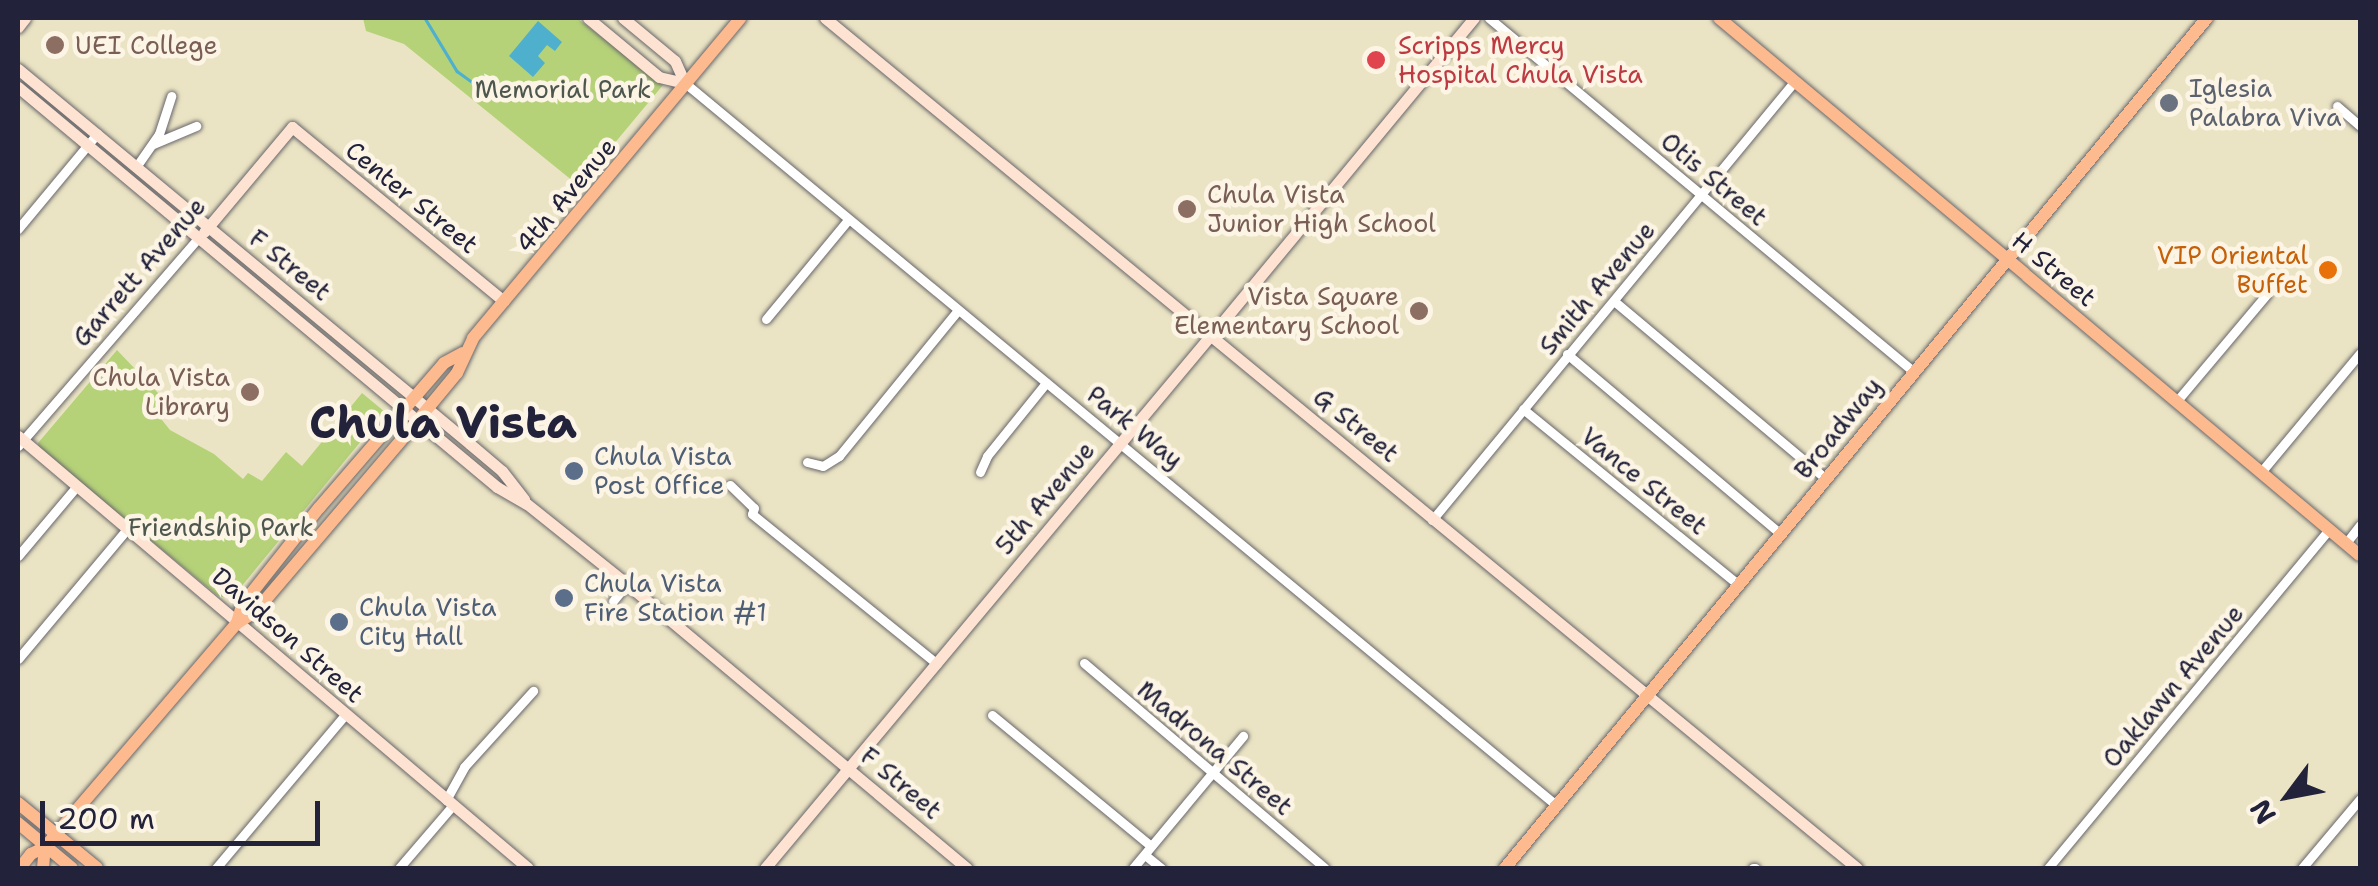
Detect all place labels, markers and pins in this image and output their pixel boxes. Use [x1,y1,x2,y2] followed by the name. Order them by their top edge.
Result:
[75,30,218,60] place label: UEI College
[1398,31,1643,90] place label: Scripps Mercy Hospital Chula Vista
[44,34,66,56] marker: UEI College
[1363,47,1389,73] marker: Scripps Mercy Hospital Chula Vista
[2189,74,2342,133] place label: Iglesia Palabra Viva
[2158,92,2180,114] marker: Iglesia Palabra Viva
[1207,180,1436,239] place label: Chula Vista Junior High School
[1176,198,1198,220] marker: Chula Vista Junior High School
[2157,241,2308,300] place label: VIP Oriental Buffet
[2317,259,2339,281] marker: VIP Oriental Buffet
[1174,282,1399,341] place label: Vista Square Elementary School
[1408,300,1430,322] marker: Vista Square Elementary School
[92,363,230,422] place label: Chula Vista Library
[239,381,261,403] marker: Chula Vista Library
[594,442,732,501] place label: Chula Vista Post Office
[563,460,585,482] marker: Chula Vista Post Office
[584,569,767,628] place label: Chula Vista Fire Station #1
[553,587,575,609] marker: Chula Vista Fire Station #1
[359,593,497,652] place label: Chula Vista City Hall
[328,611,350,633] marker: Chula Vista City Hall

